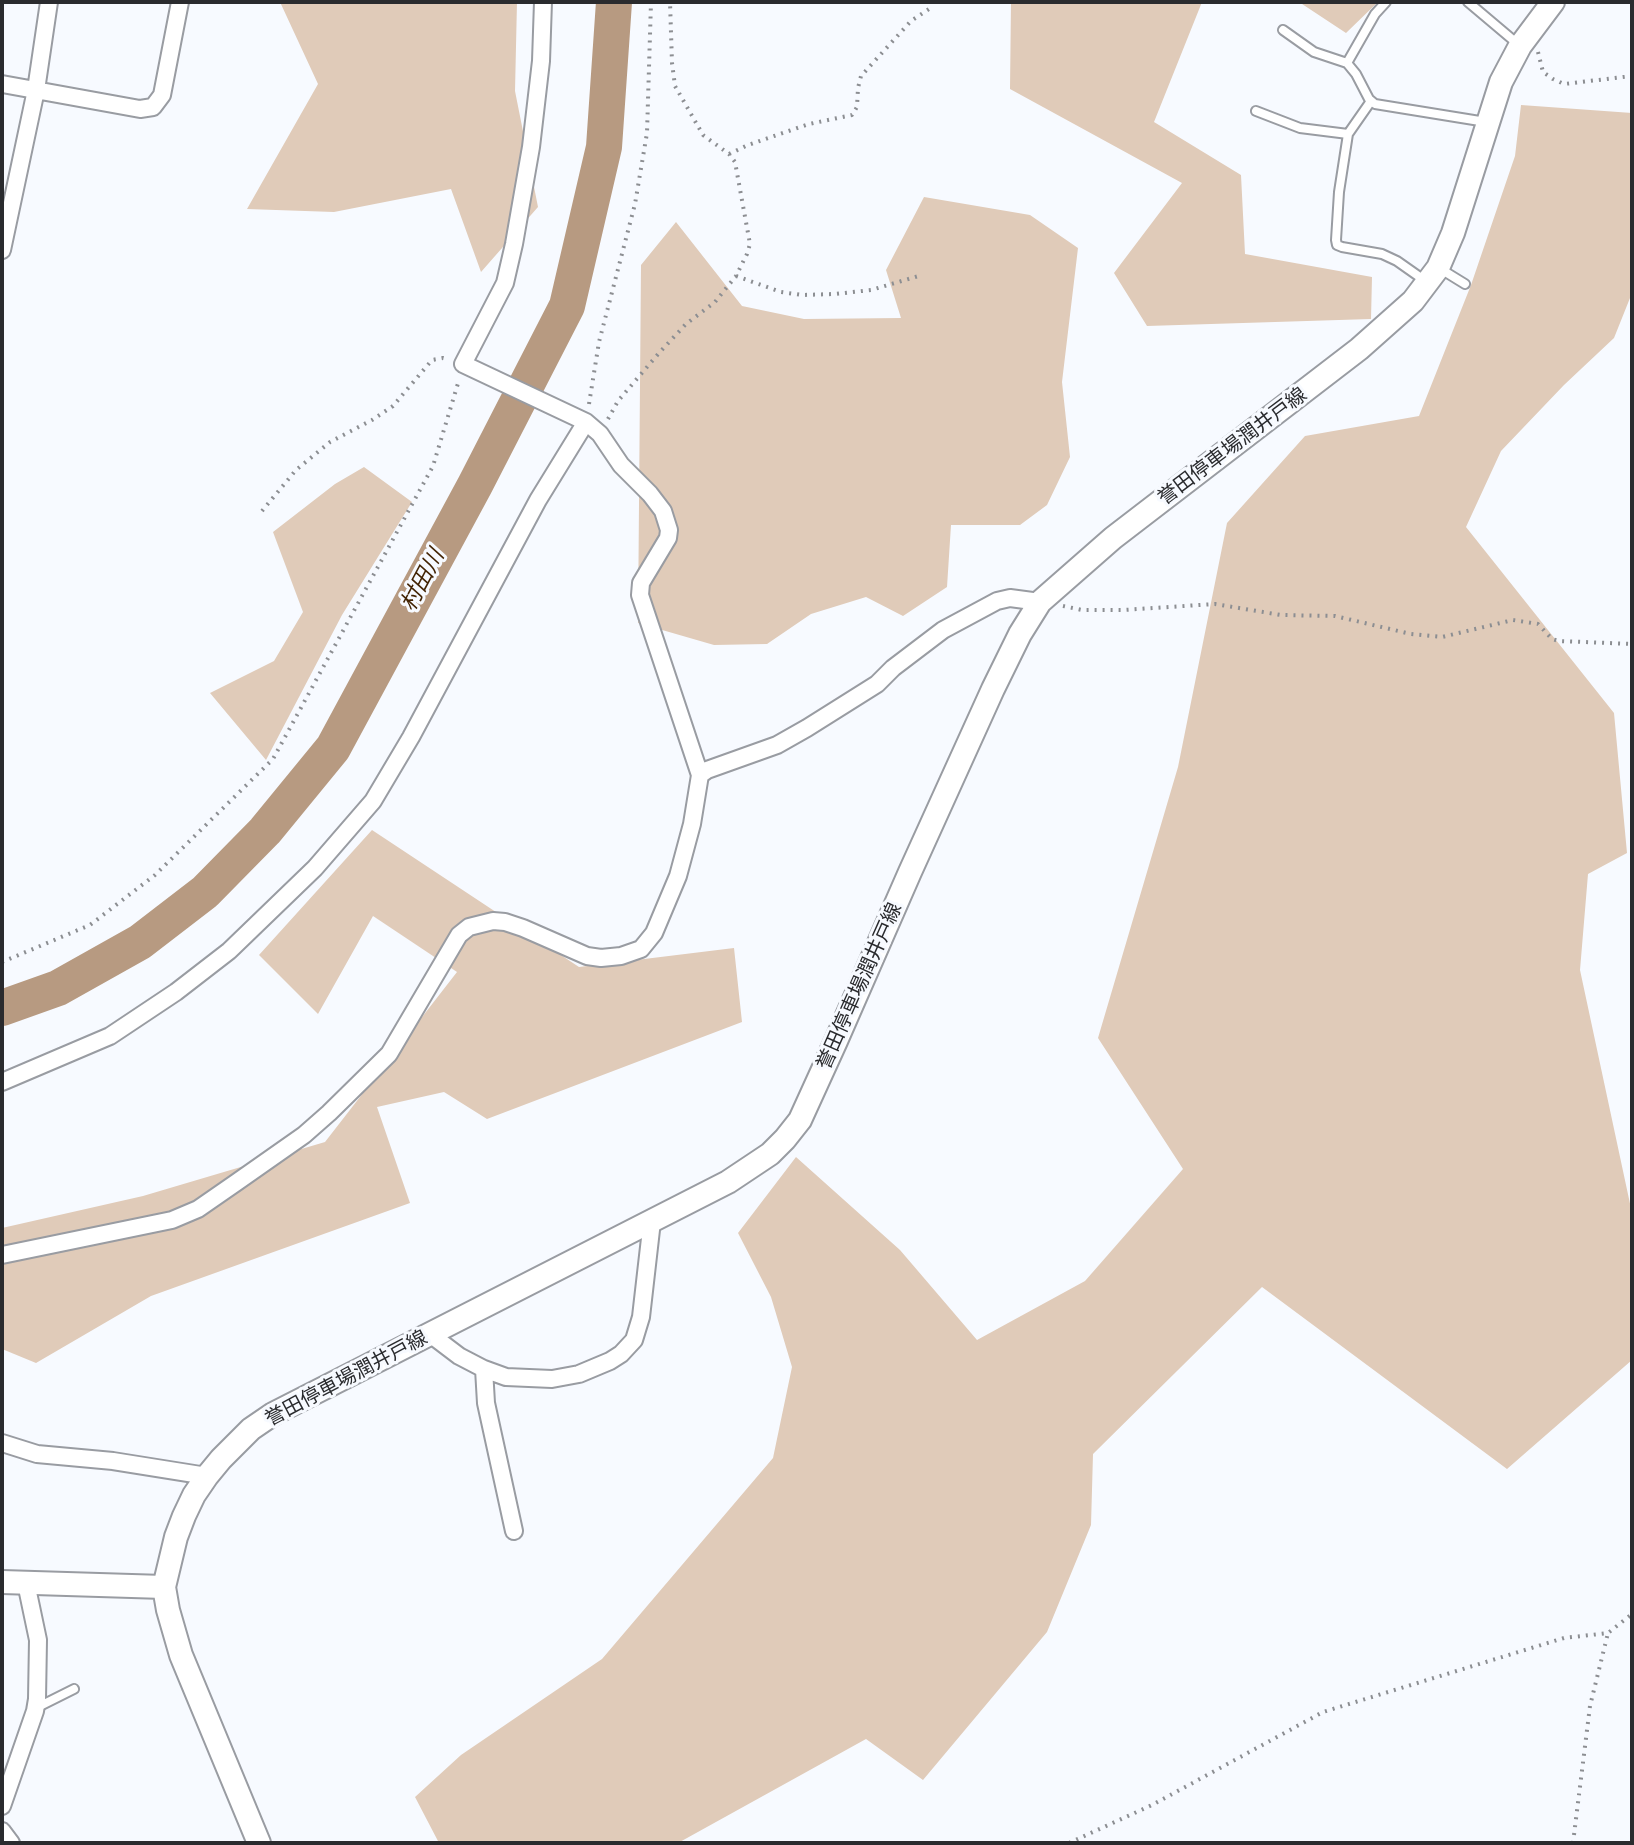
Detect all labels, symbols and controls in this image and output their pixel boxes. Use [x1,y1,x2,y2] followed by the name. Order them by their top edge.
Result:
[1153,382,1311,510] street label: 誉田停車場潤井戸線
[395,545,449,615] water label: 村田川
[811,899,907,1073] street label: 誉田停車場潤井戸線
[261,1325,431,1431] street label: 誉田停車場潤井戸線

